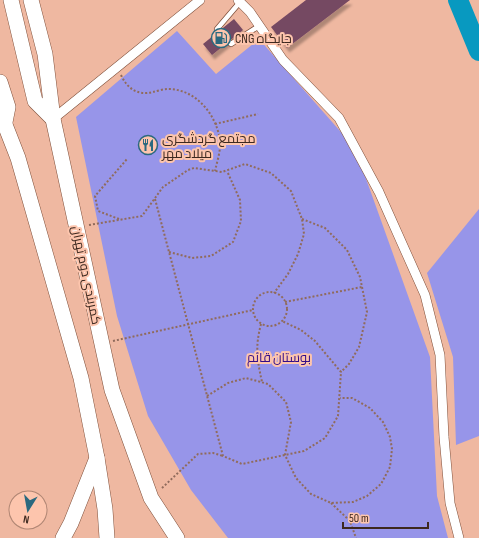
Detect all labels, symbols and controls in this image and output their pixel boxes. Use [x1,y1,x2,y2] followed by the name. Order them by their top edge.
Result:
[210,27,232,49] fuel station icon: CNG جایگاه
[235,31,292,47] place label: CNG جایگاه
[161,131,256,162] place label: مجتمع گردشگری میلاد مهر
[137,134,159,156] restaurant icon: مجتمع گردشگری میلاد مهر
[67,224,104,326] street label: کمربندی دوم تهران
[247,350,311,367] park label: بوستان قائم
[8,490,48,530] north arrow
[343,504,428,530] scale bar
[349,511,369,526] text: 50 m
[22,512,30,526] text: N

